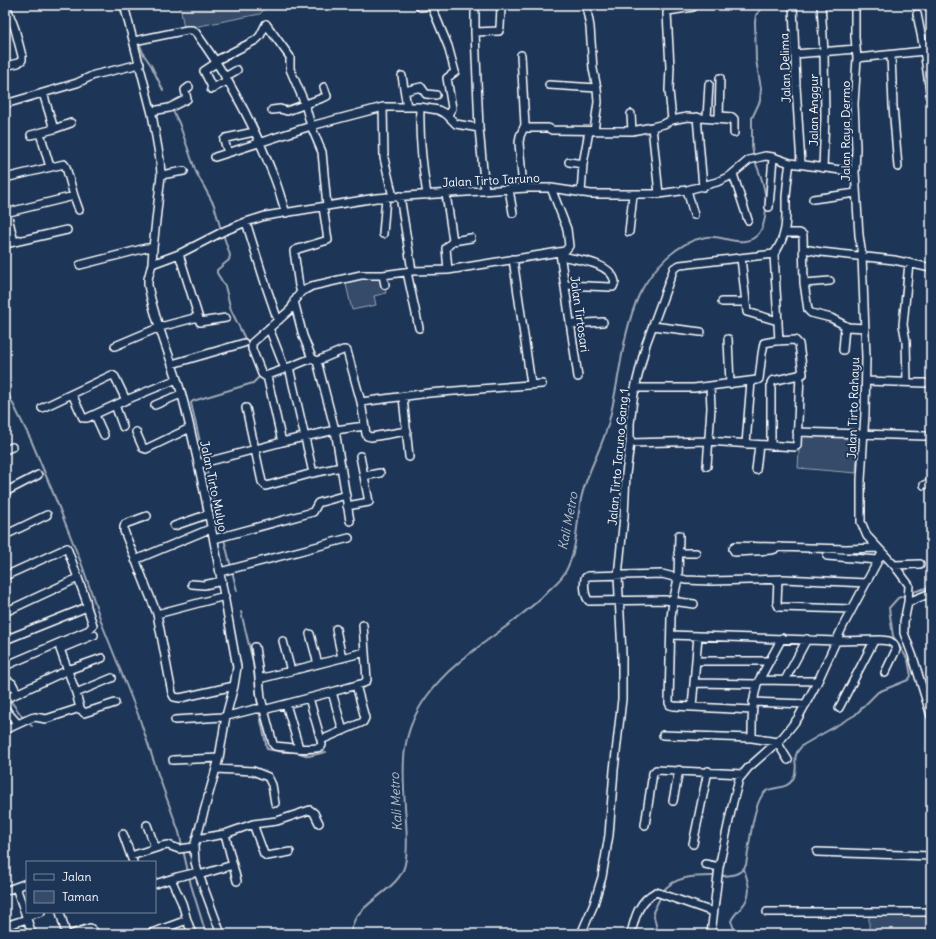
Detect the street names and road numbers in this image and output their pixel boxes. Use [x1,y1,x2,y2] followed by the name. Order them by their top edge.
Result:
[776,33,794,103] street label: Jalan Delima
[806,74,821,146] street label: Jalan Anggur
[838,81,853,181] street label: Jalan Raya Dermo
[442,170,540,190] street label: Jalan Tirto Taruno
[567,275,593,353] street label: Jalan Tirtosari
[844,357,862,459] street label: Jalan Tirto Rahayu
[605,388,631,526] street label: Jalan Tirto Taruno Gang 1
[197,439,231,533] street label: Jalan Tirto Mulyo

